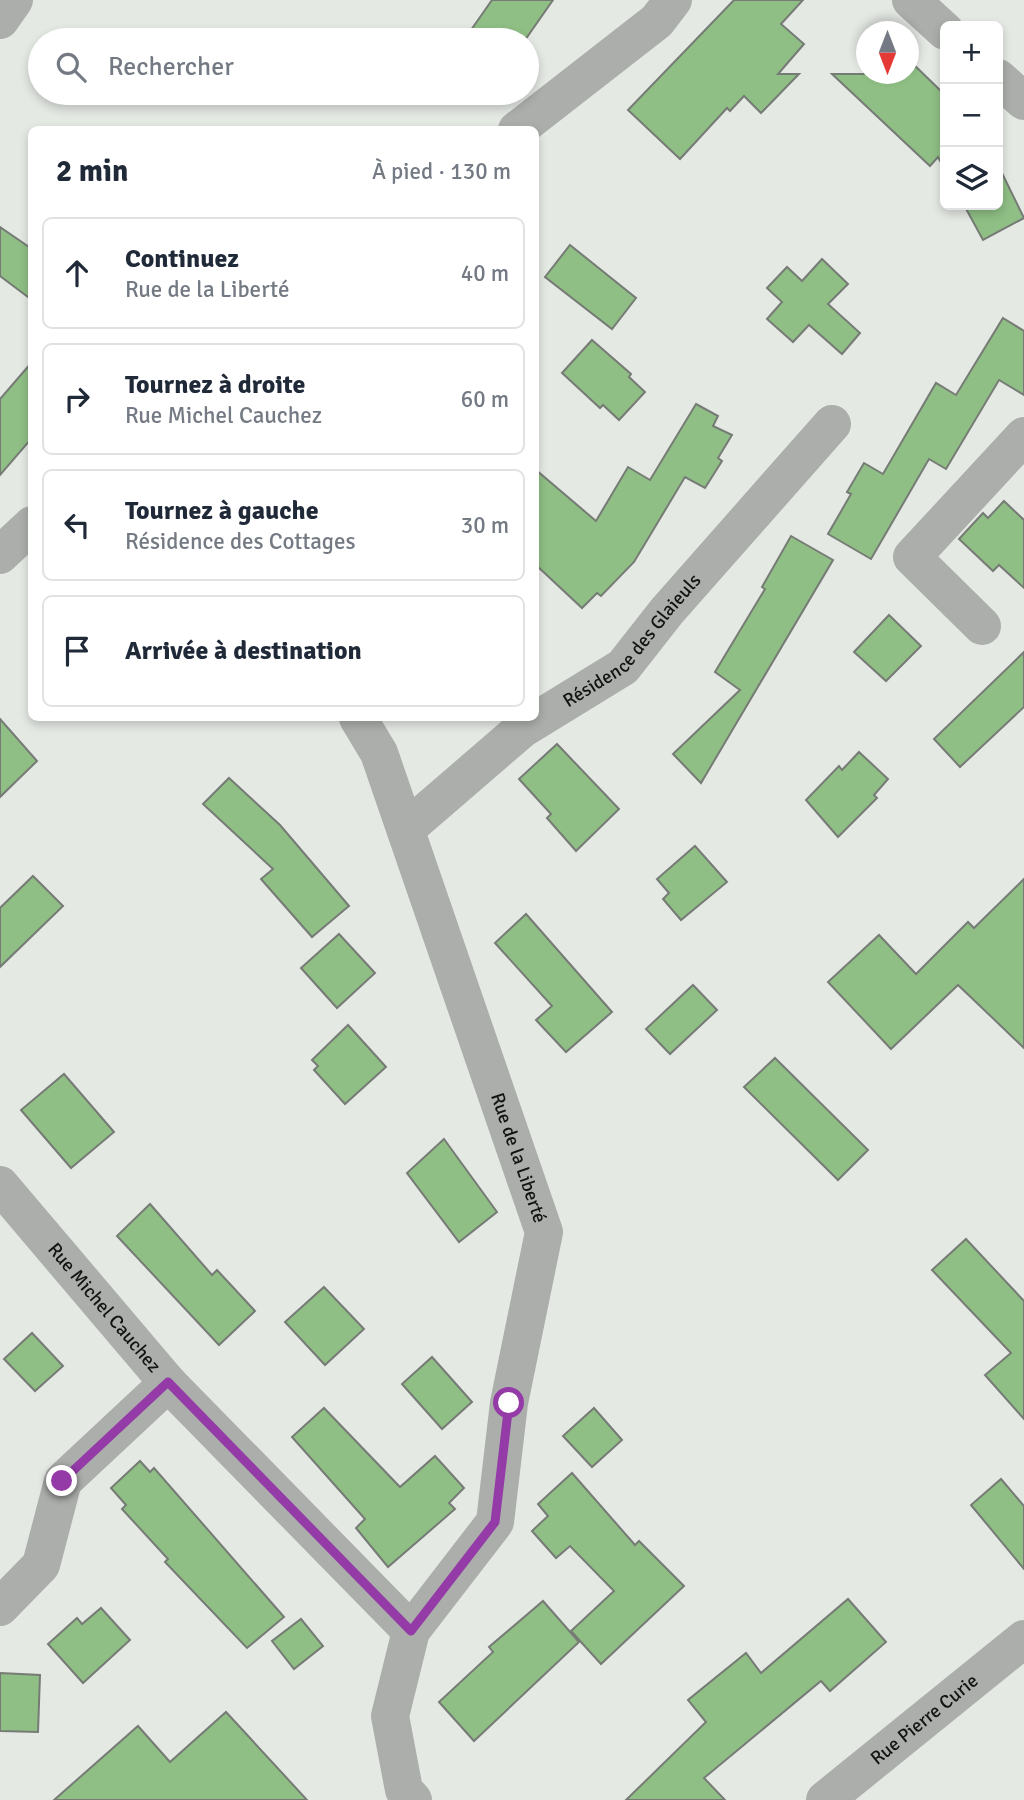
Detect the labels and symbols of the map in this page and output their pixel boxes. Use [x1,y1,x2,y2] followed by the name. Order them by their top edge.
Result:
[856,21,919,84] north arrow
[558,569,706,713] street label: Résidence des Glaieuls
[485,1090,552,1226] street label: Rue de la Liberté
[42,1238,166,1378] street label: Rue Michel Cauchez
[493,1387,524,1418] route start
[46,1465,77,1496] route end
[866,1669,983,1770] street label: Rue Pierre Curie

